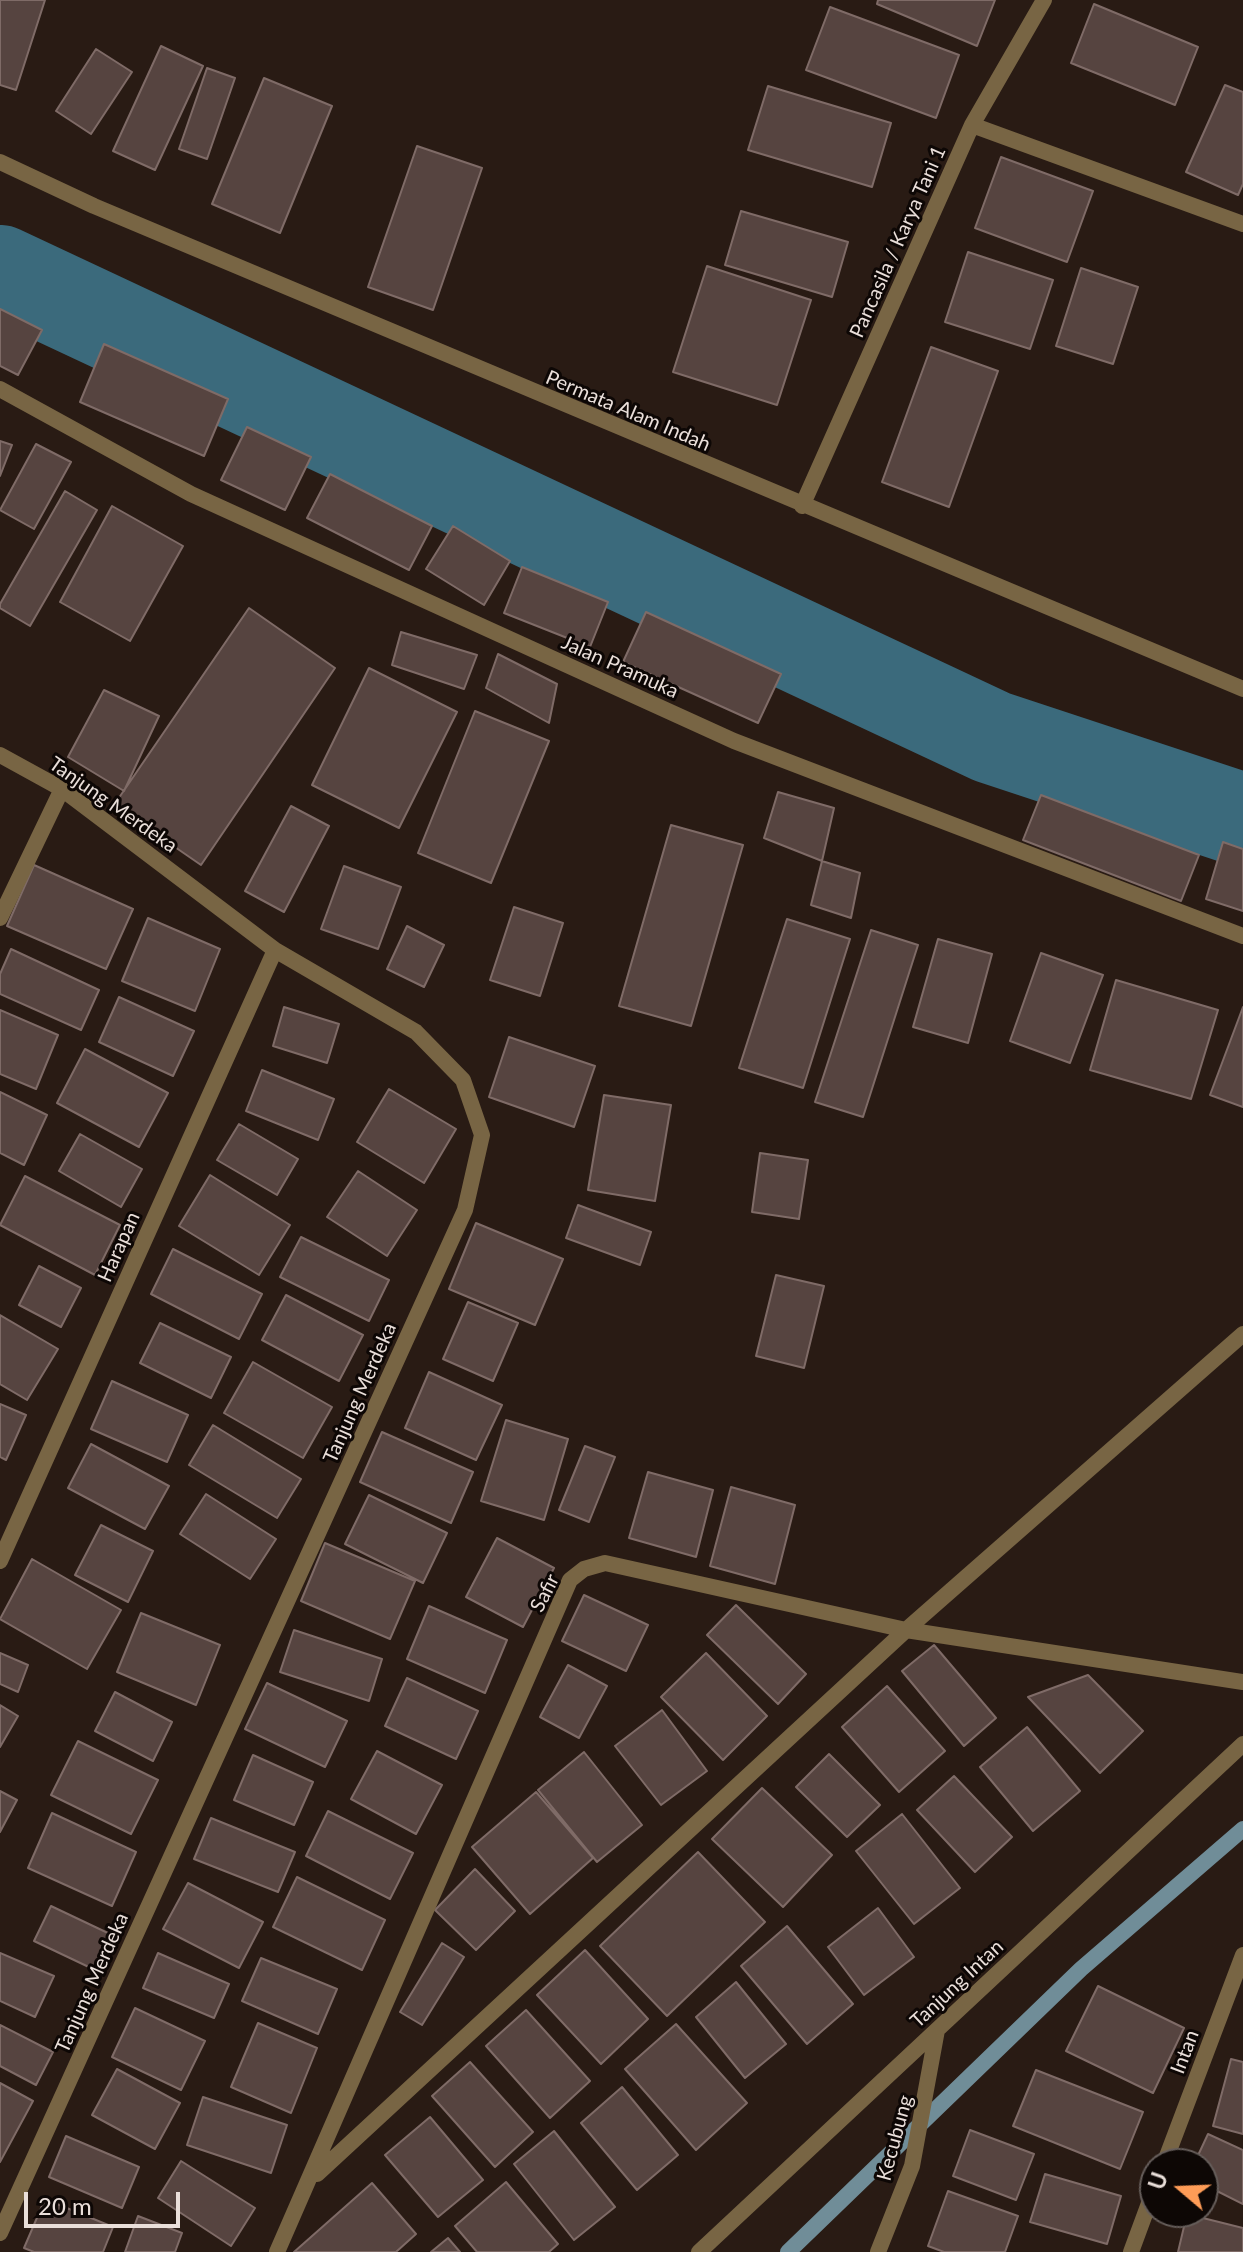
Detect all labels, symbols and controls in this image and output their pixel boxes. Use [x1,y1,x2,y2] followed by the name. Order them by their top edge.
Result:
[845,142,951,342] street label: Pancasila / Karya Tani 1
[542,365,714,457] street label: Permata Alam Indah
[558,631,682,703] street label: Jalan Pramuka
[44,752,182,858] street label: Tanjung Merdeka
[93,1208,145,1286] street label: Harapan
[318,1319,402,1467] street label: Tanjung Merdeka
[525,1570,565,1616] street label: Safir
[50,1909,134,2057] street label: Tanjung Merdeka
[906,1935,1008,2033] street label: Tanjung Intan
[1166,2027,1204,2077] street label: Intan
[872,2093,918,2183] street label: Kecubung
[1139,2148,1219,2228] north arrow
[1142,2169,1173,2193] text: U
[28,2176,184,2226] scale bar
[38,2191,92,2220] text: 20 m

